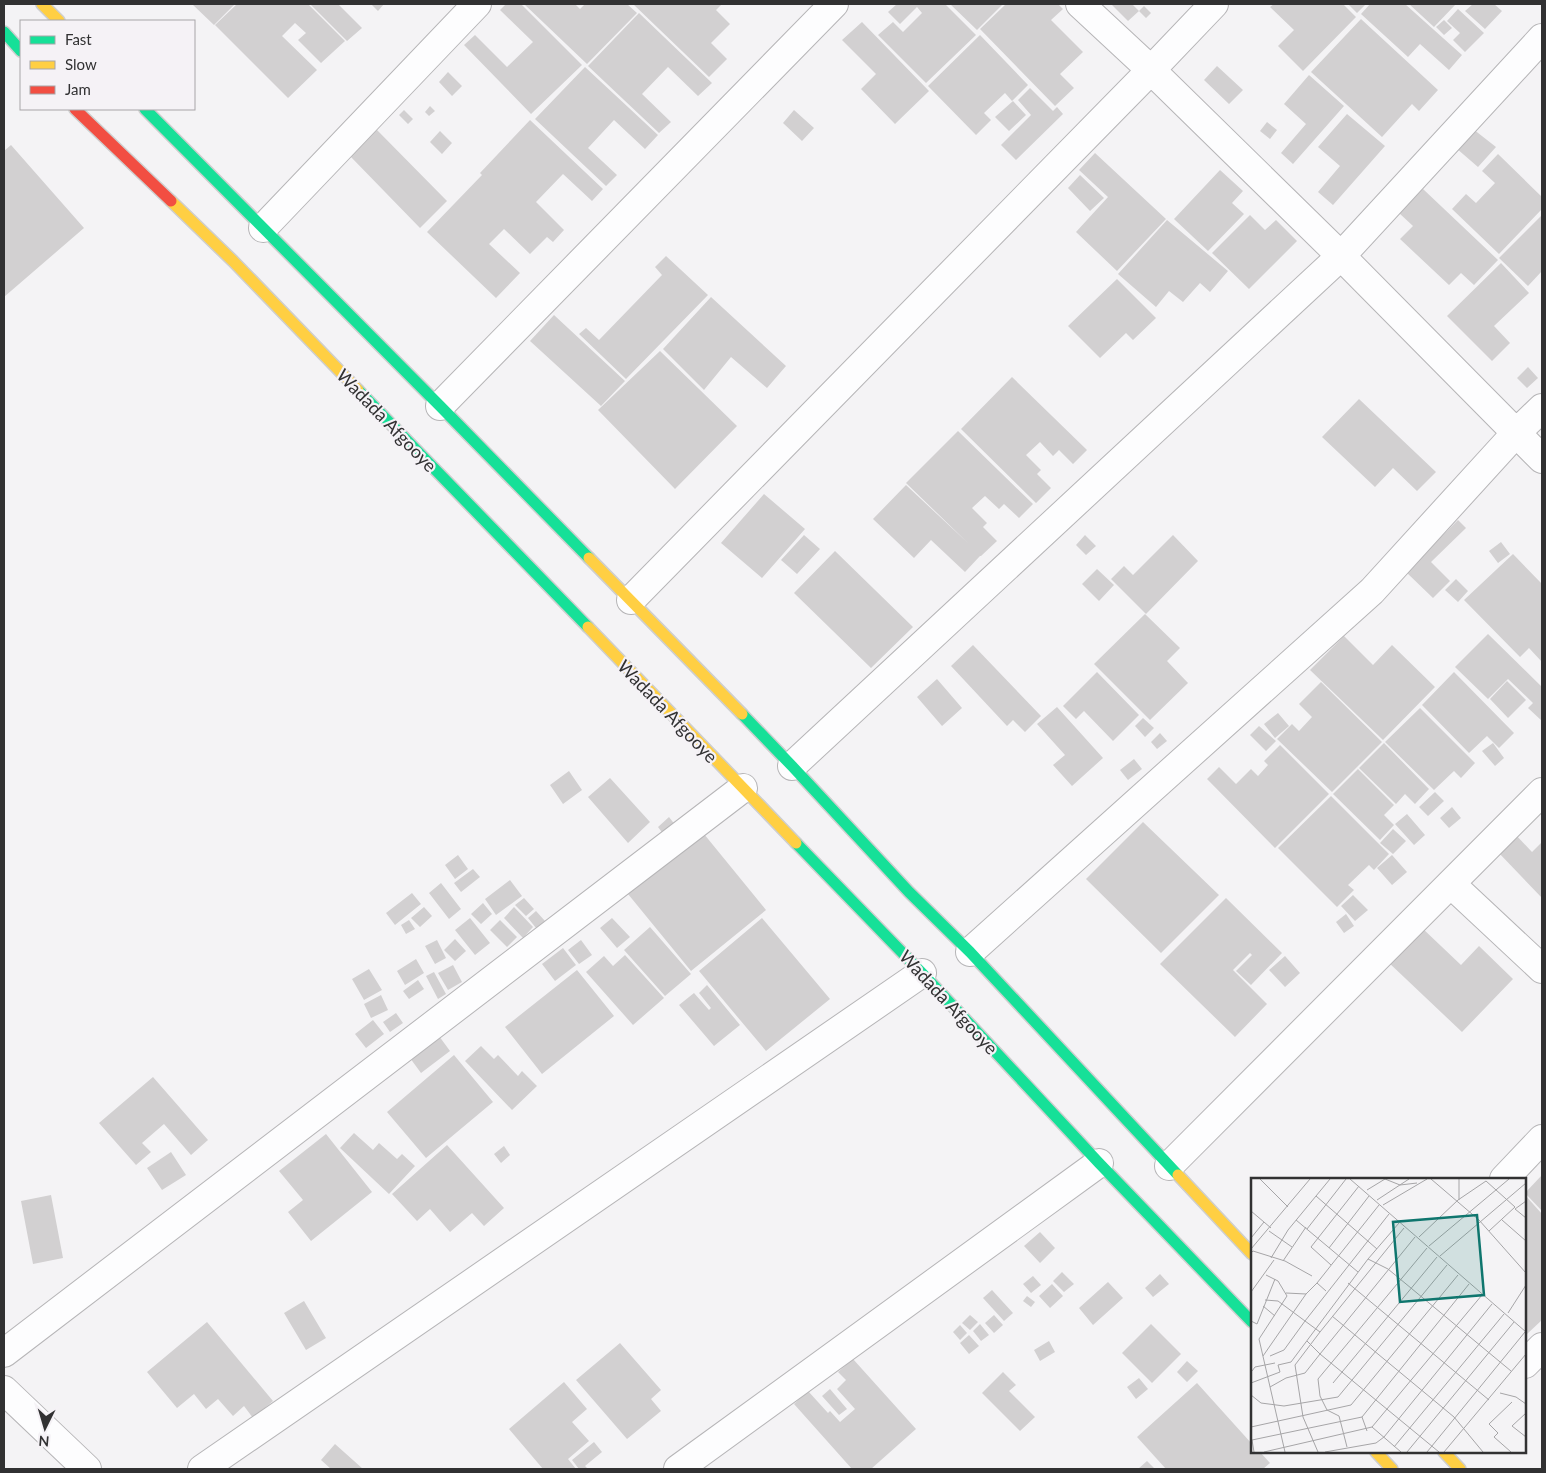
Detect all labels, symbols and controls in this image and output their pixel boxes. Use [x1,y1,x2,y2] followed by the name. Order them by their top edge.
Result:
[20,20,195,110] legend
[65,30,92,48] text: Fast
[65,55,97,73] text: Slow
[65,80,91,98] text: Jam
[332,364,442,476] street label: Wadada Afgooye
[613,655,723,767] street label: Wadada Afgooye
[895,945,1003,1059] street label: Wadada Afgooye
[1251,1178,1526,1453] inset map
[20,1403,70,1453] north arrow
[38,1433,50,1450] text: N

